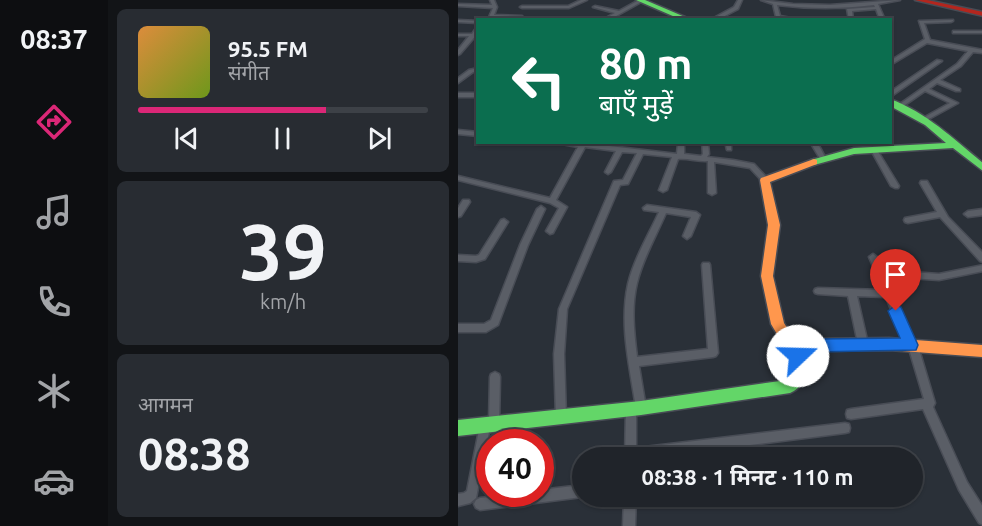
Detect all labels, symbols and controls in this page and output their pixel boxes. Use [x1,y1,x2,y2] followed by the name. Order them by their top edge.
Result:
[20,24,88,54] text: 08:37
[228,36,308,61] text: 95.5 FM
[599,40,693,87] text: 80 m
[500,42,578,120] icon: left
[228,61,269,84] text: संगीत
[599,89,673,119] text: बाएँ मुड़ें
[33,101,75,143] icon: directions
[170,122,203,155] icon: previous
[266,122,299,155] icon: pause
[363,122,396,155] icon: next
[33,191,75,233] icon: music
[239,207,327,295] text: 39
[870,249,921,311] pin
[879,258,912,291] icon: arrive
[33,281,75,323] icon: phone
[260,290,306,313] text: km/h
[766,324,830,388] position arrow
[33,370,75,412] icon: climate
[138,393,193,416] text: आगमन
[138,428,251,479] text: 08:38
[476,429,554,507] speed limit sign: 40
[33,460,75,502] icon: car
[642,464,853,489] text: 08:38 · 1 मिनट · 110 m

